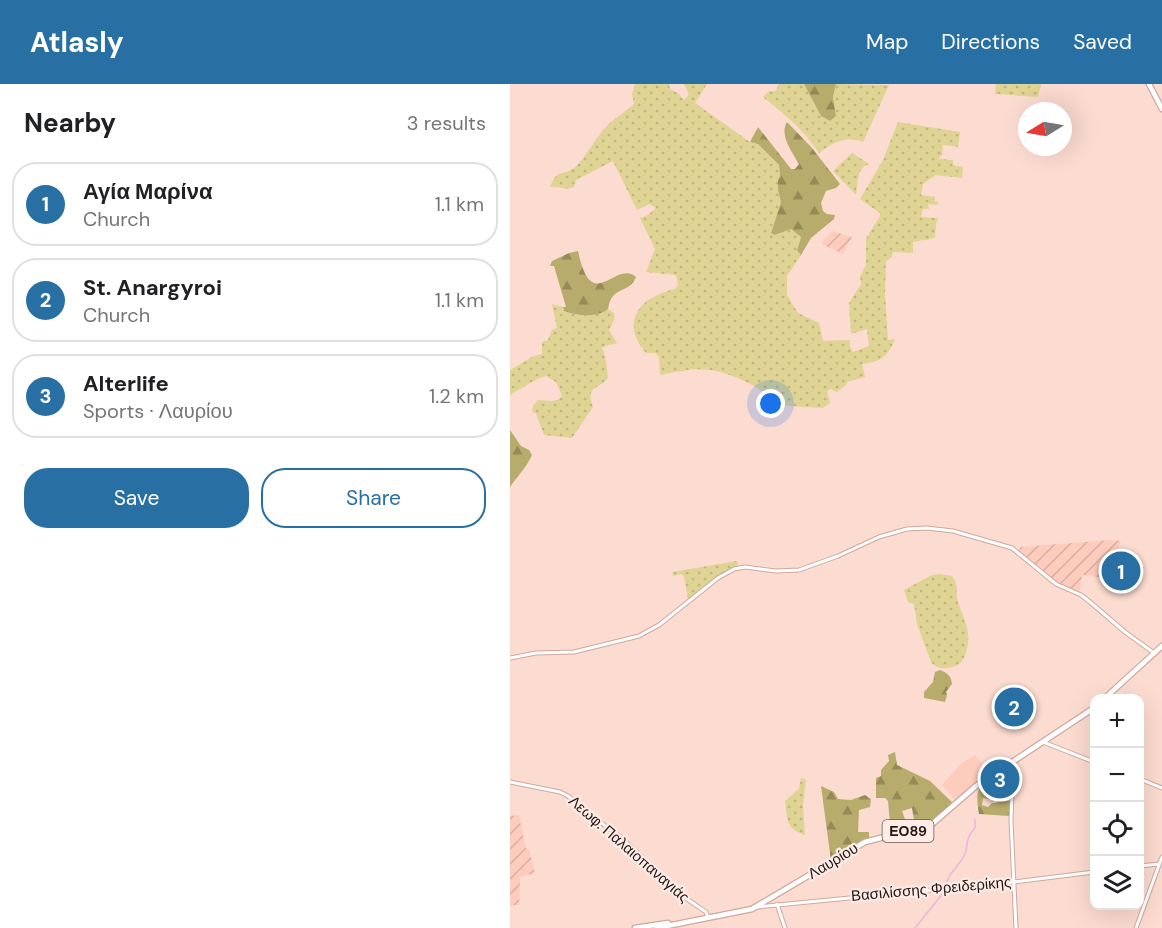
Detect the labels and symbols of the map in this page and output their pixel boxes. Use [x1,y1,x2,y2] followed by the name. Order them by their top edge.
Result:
[1018,102,1072,156] north arrow
[756,389,785,418] your location
[1102,548,1140,594] pin: 1
[994,684,1034,730] pin: 2
[980,756,1020,802] pin: 3
[565,791,693,907] street label: Λεωφ. Παλαιοπαναγιάς
[882,820,934,842] road number: ΕΟ89
[804,838,862,884] street label: Λαυρίου
[850,872,1012,906] street label: Βασιλίσσης Φρειδερίκης

